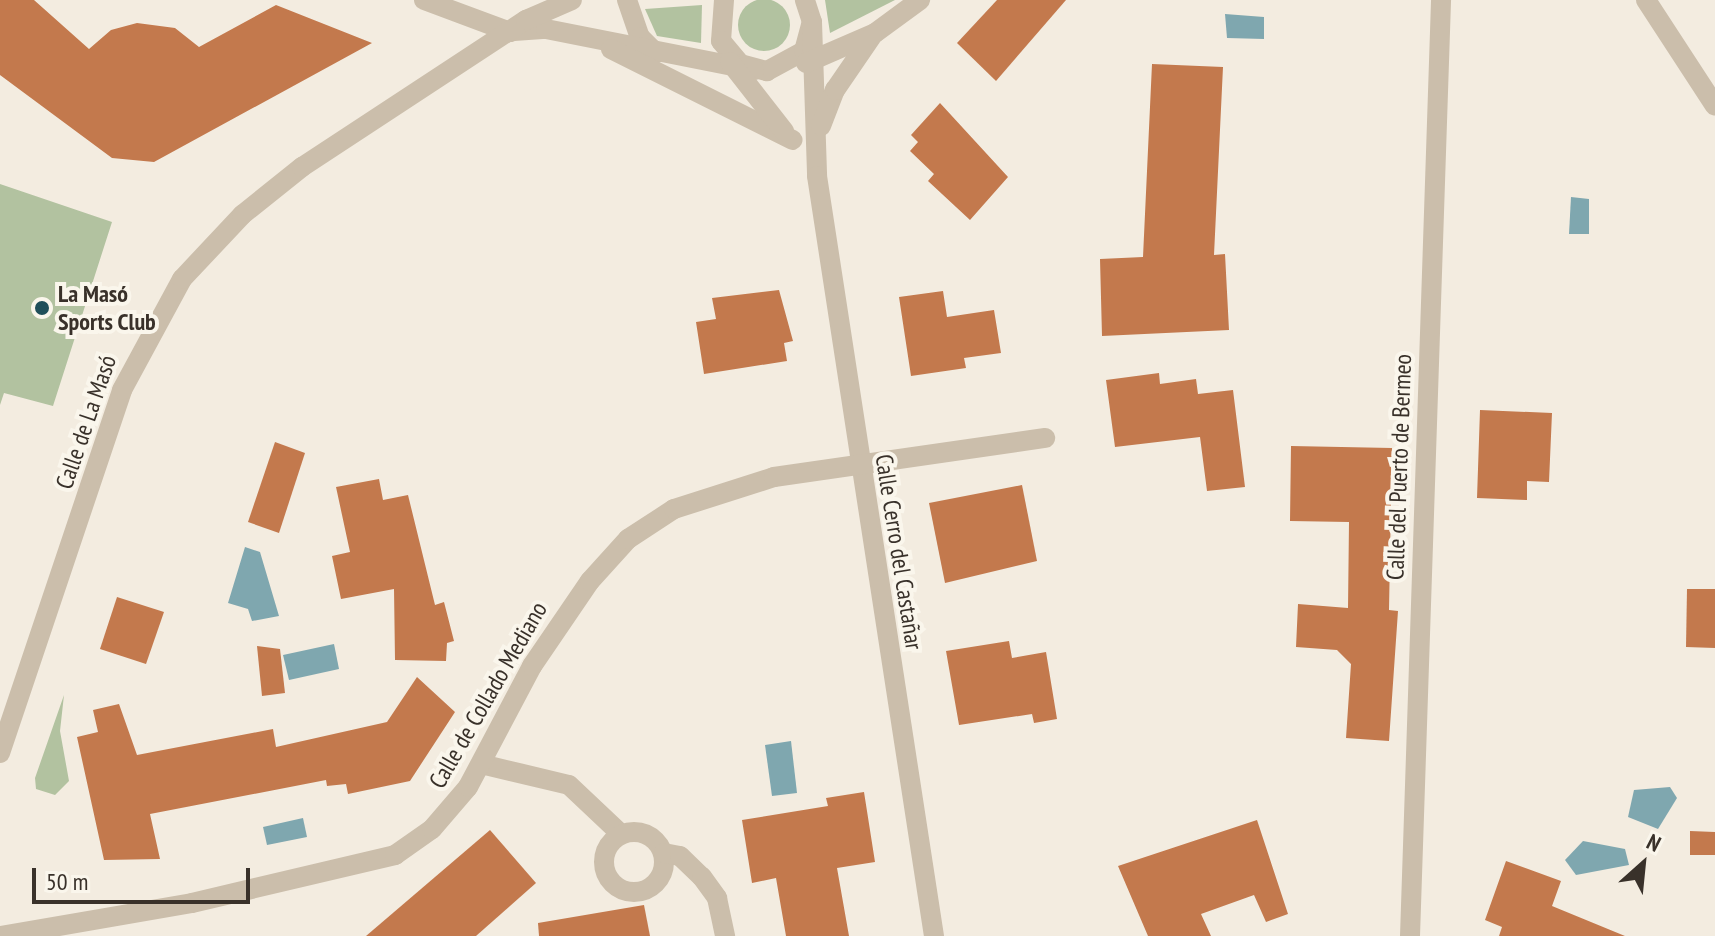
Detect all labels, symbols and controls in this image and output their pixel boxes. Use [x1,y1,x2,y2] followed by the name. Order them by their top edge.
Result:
[58,280,156,336] place label: La Masó Sports Club
[33,299,51,317] marker: La Masó Sports Club
[50,351,122,493] street label: Calle de La Masó
[1381,354,1417,580] street label: Calle del Puerto de Bermeo
[869,452,929,652] street label: Calle Cerro del Castañar
[423,597,553,793] street label: Calle de Collado Mediano
[1603,824,1683,904] north arrow
[1642,827,1666,858] text: N
[36,852,254,902] scale bar
[46,866,88,897] text: 50 m

